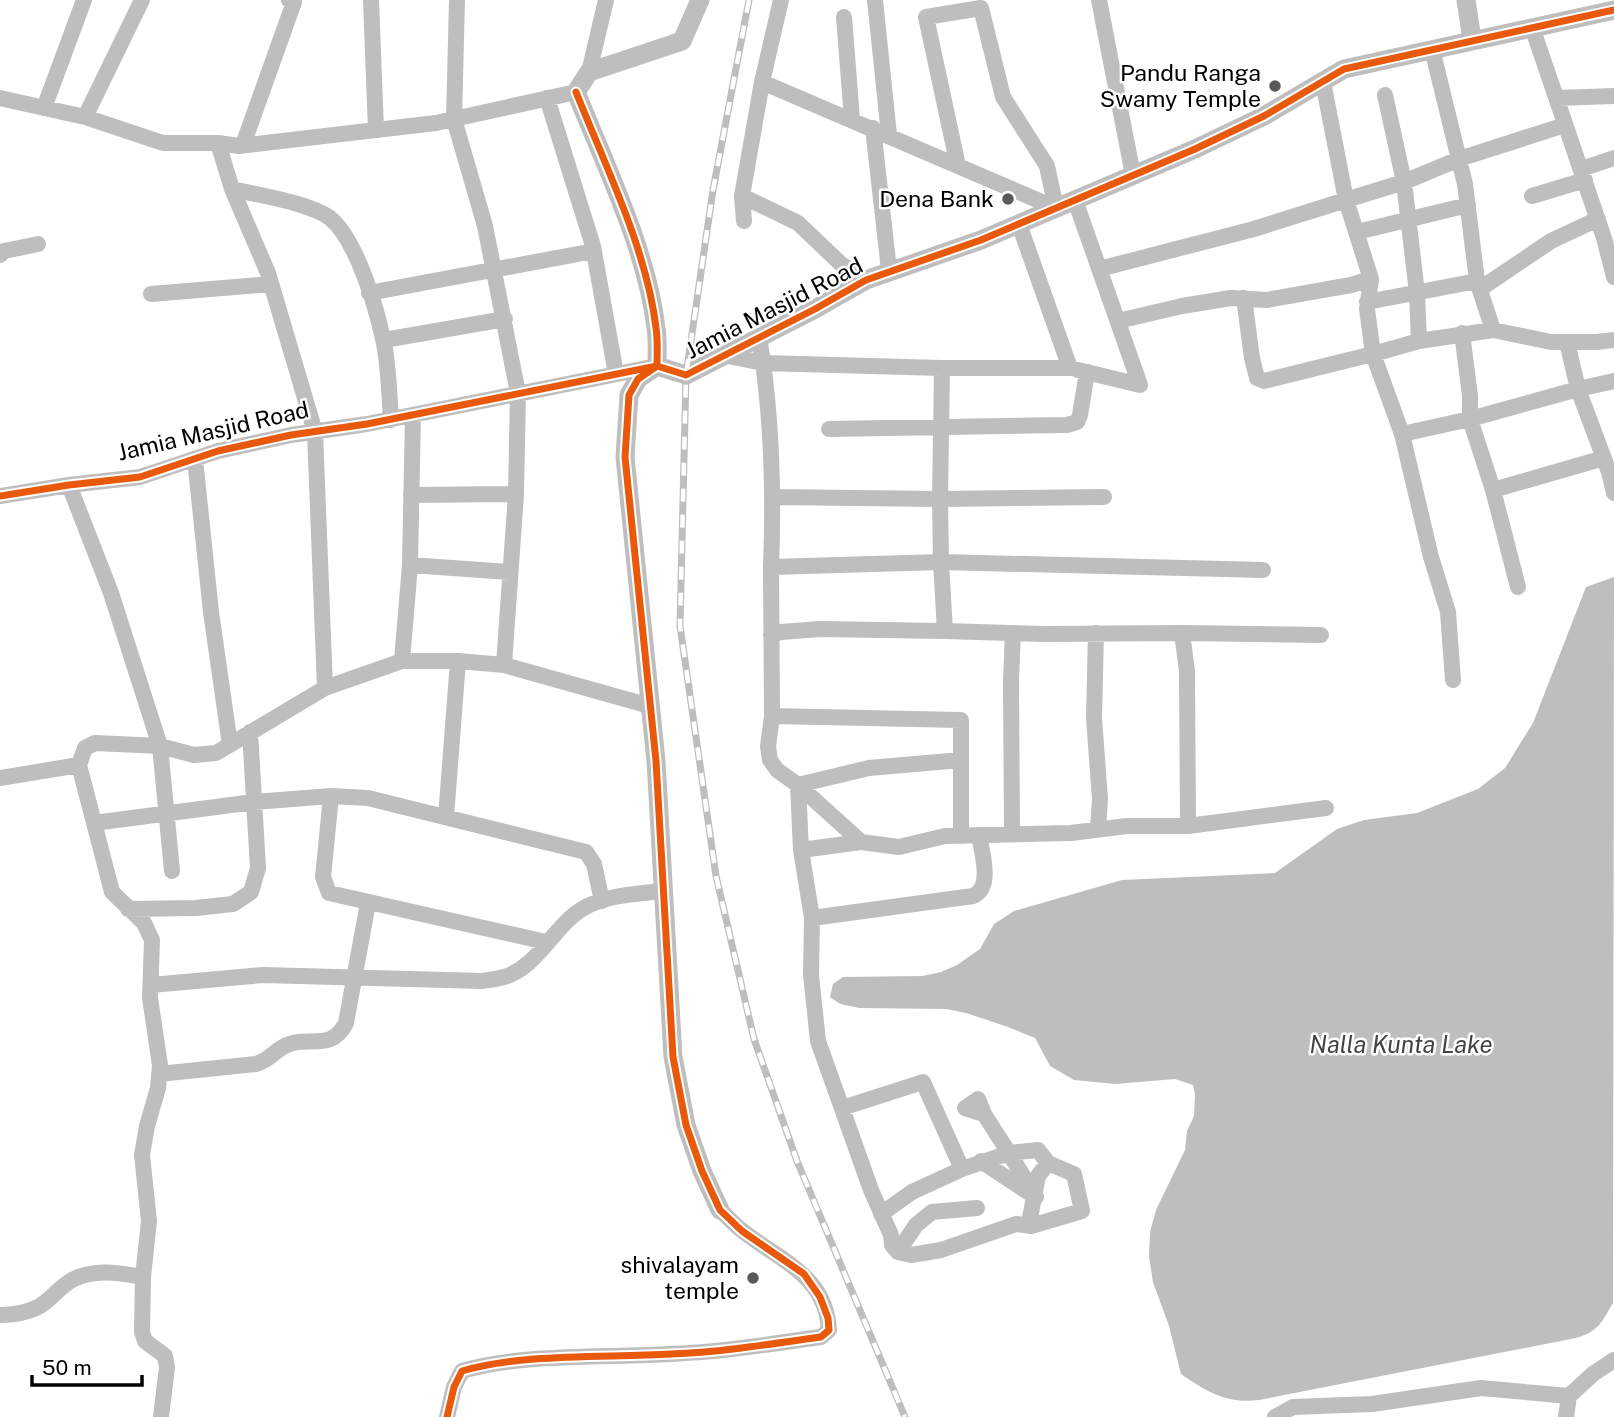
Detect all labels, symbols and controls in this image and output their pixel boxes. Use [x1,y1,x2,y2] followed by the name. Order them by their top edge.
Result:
[1100,59,1261,112] place label: Pandu Ranga Swamy Temple
[1267,78,1283,94] marker: Pandu Ranga Swamy Temple
[879,185,994,212] place label: Dena Bank
[1000,191,1016,207] marker: Dena Bank
[680,251,867,364] street label: Jamia Masjid Road
[114,395,311,466] street label: Jamia Masjid Road
[1310,1030,1492,1058] water label: Nalla Kunta Lake
[621,1251,739,1304] place label: shivalayam temple
[745,1270,761,1286] marker: shivalayam temple
[32,1344,142,1388] scale bar
[42,1355,92,1380] text: 50 m

